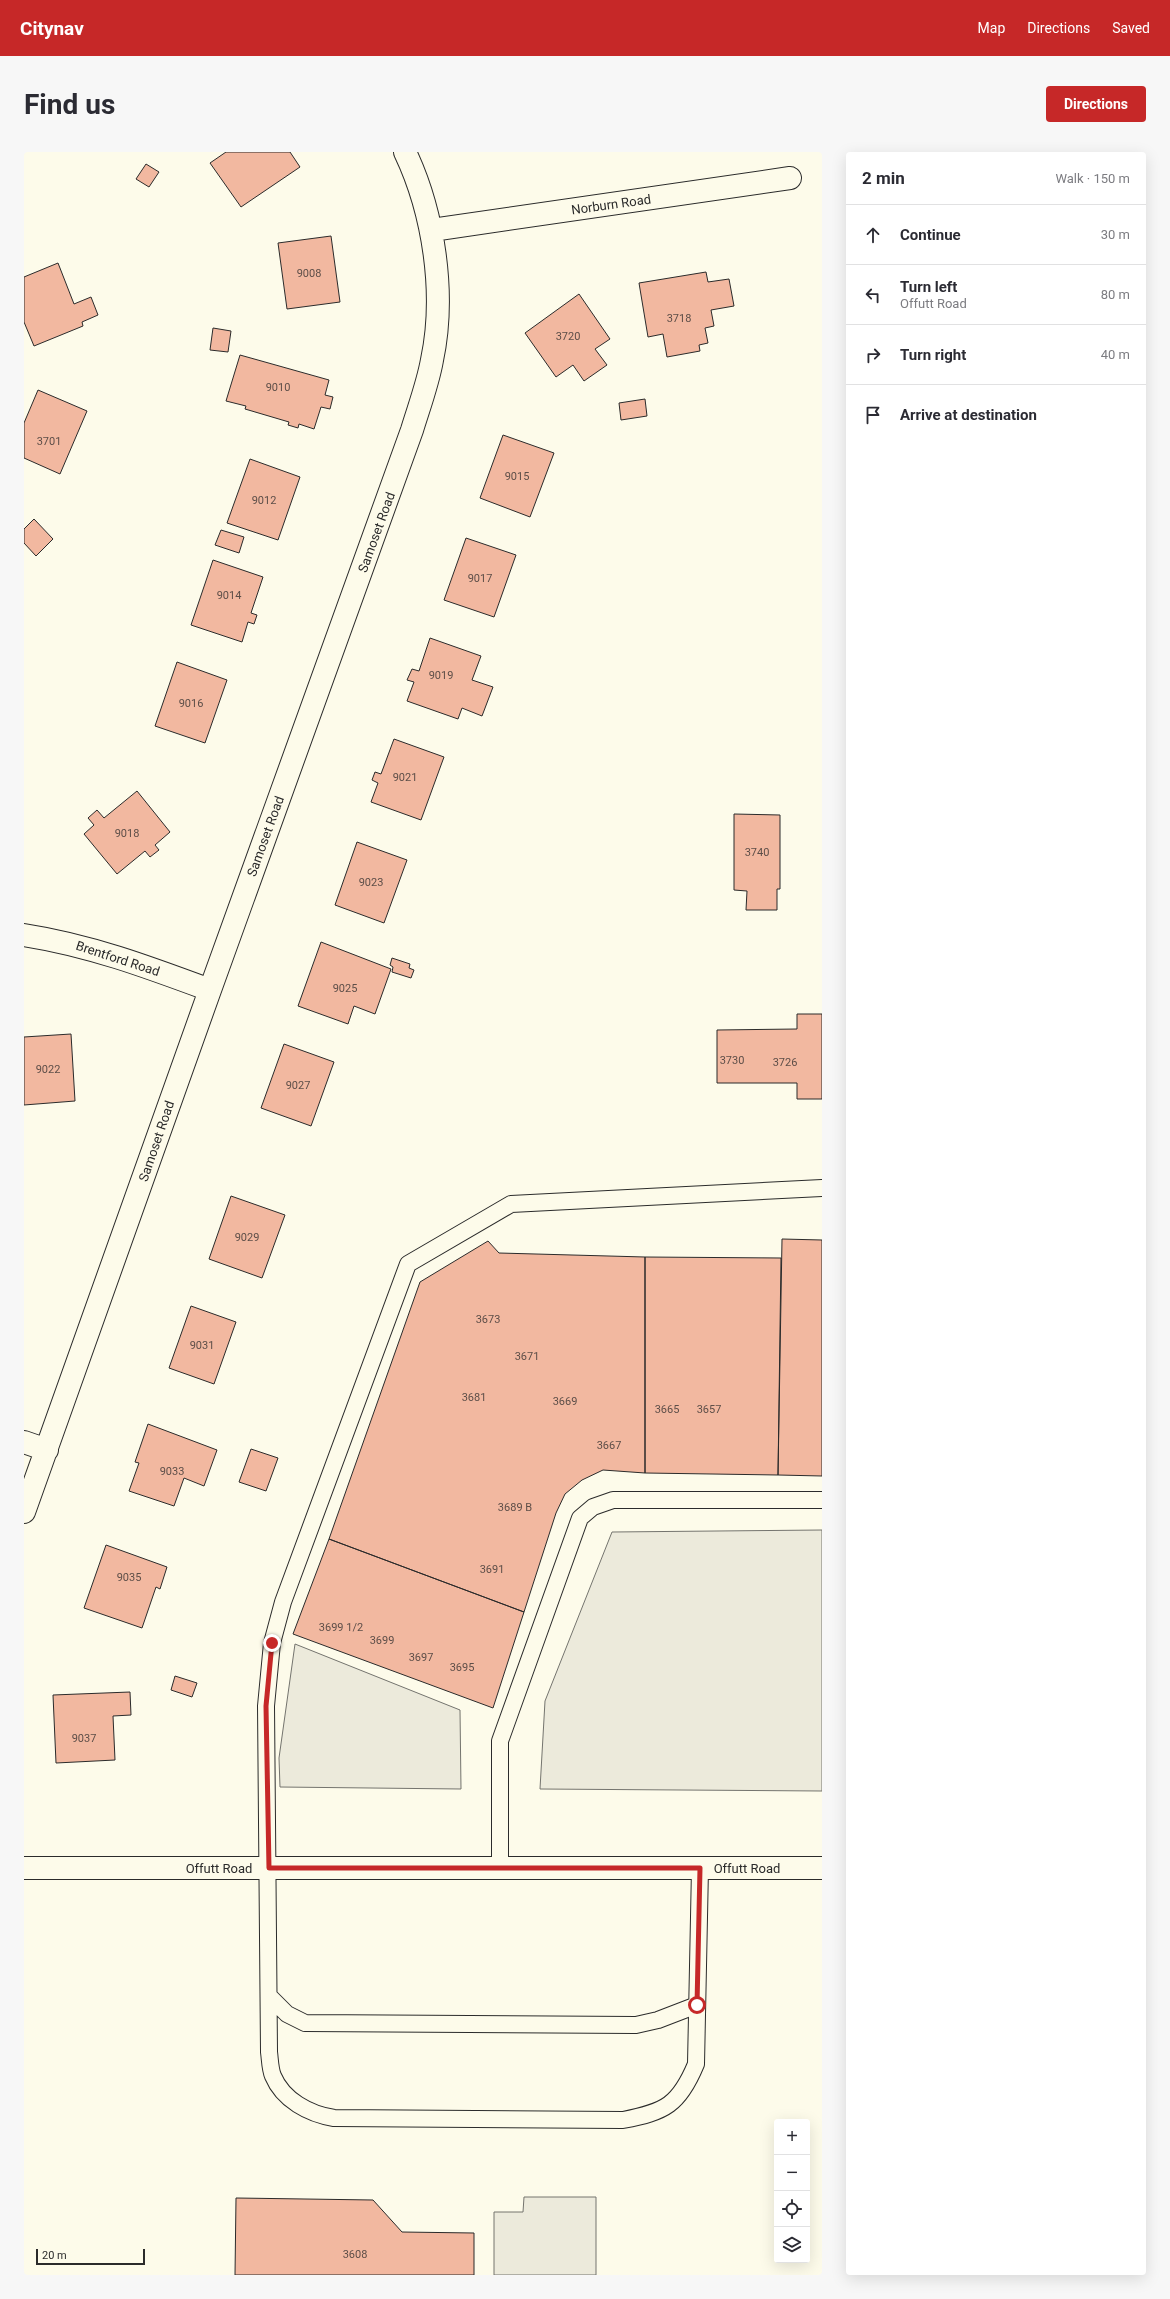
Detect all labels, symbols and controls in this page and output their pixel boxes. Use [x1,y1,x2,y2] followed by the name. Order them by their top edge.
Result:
[20,17,84,40] text: Citynav
[978,20,1005,36] text: Map
[1027,20,1090,36] text: Directions
[1112,20,1150,36] text: Saved
[1046,86,1146,122] button: Directions
[24,88,115,121] text: Find us
[862,168,905,188] text: 2 min
[1055,171,1130,186] text: Walk · 150 m
[570,191,652,218] street label: Norburn Road
[862,224,884,246] icon: ahead
[900,226,961,244] text: Continue
[1101,227,1130,242] text: 30 m
[297,267,321,280] house number: 9008
[900,278,957,296] text: Turn left
[862,284,884,306] icon: left
[1101,287,1130,302] text: 80 m
[900,296,967,311] text: Offutt Road
[667,312,691,325] house number: 3718
[556,330,580,343] house number: 3720
[862,344,884,366] icon: right
[900,346,966,364] text: Turn right
[1101,347,1130,362] text: 40 m
[266,381,290,394] house number: 9010
[862,404,884,426] icon: arrive
[900,406,1037,424] text: Arrive at destination
[37,435,61,448] house number: 3701
[505,470,529,483] house number: 9015
[355,490,398,574] street label: Samoset Road
[252,494,276,507] house number: 9012
[468,572,492,585] house number: 9017
[217,589,241,602] house number: 9014
[429,669,453,682] house number: 9019
[179,697,203,710] house number: 9016
[393,771,417,784] house number: 9021
[244,794,287,878] street label: Samoset Road
[115,827,139,840] house number: 9018
[745,846,769,859] house number: 3740
[359,876,383,889] house number: 9023
[74,938,162,979] street label: Brentford Road
[333,982,357,995] house number: 9025
[720,1054,744,1067] house number: 3730
[773,1056,797,1069] house number: 3726
[36,1063,60,1076] house number: 9022
[286,1079,310,1092] house number: 9027
[136,1099,177,1184] street label: Samoset Road
[235,1231,259,1244] house number: 9029
[476,1313,500,1326] house number: 3673
[190,1339,214,1352] house number: 9031
[515,1350,539,1363] house number: 3671
[462,1391,486,1404] house number: 3681
[553,1395,577,1408] house number: 3669
[655,1403,679,1416] house number: 3665
[697,1403,721,1416] house number: 3657
[597,1439,621,1452] house number: 3667
[160,1465,184,1478] house number: 9033
[498,1501,532,1514] house number: 3689 B
[480,1563,504,1576] house number: 3691
[117,1571,141,1584] house number: 9035
[319,1621,363,1634] house number: 3699 1/2
[263,1634,281,1652] route end
[370,1634,394,1647] house number: 3699
[409,1651,433,1664] house number: 3697
[450,1661,474,1674] house number: 3695
[72,1732,96,1745] house number: 9037
[186,1861,252,1876] street label: Offutt Road
[714,1861,780,1876] street label: Offutt Road
[688,1996,706,2014] route start
[774,2119,810,2263] map controls
[774,2119,810,2155] button: +
[774,2155,810,2191] button: −
[774,2191,810,2227] button: locate
[774,2227,810,2263] button: layers
[36,2247,145,2266] scale bar
[343,2248,367,2261] house number: 3608
[42,2249,67,2262] text: 20 m

